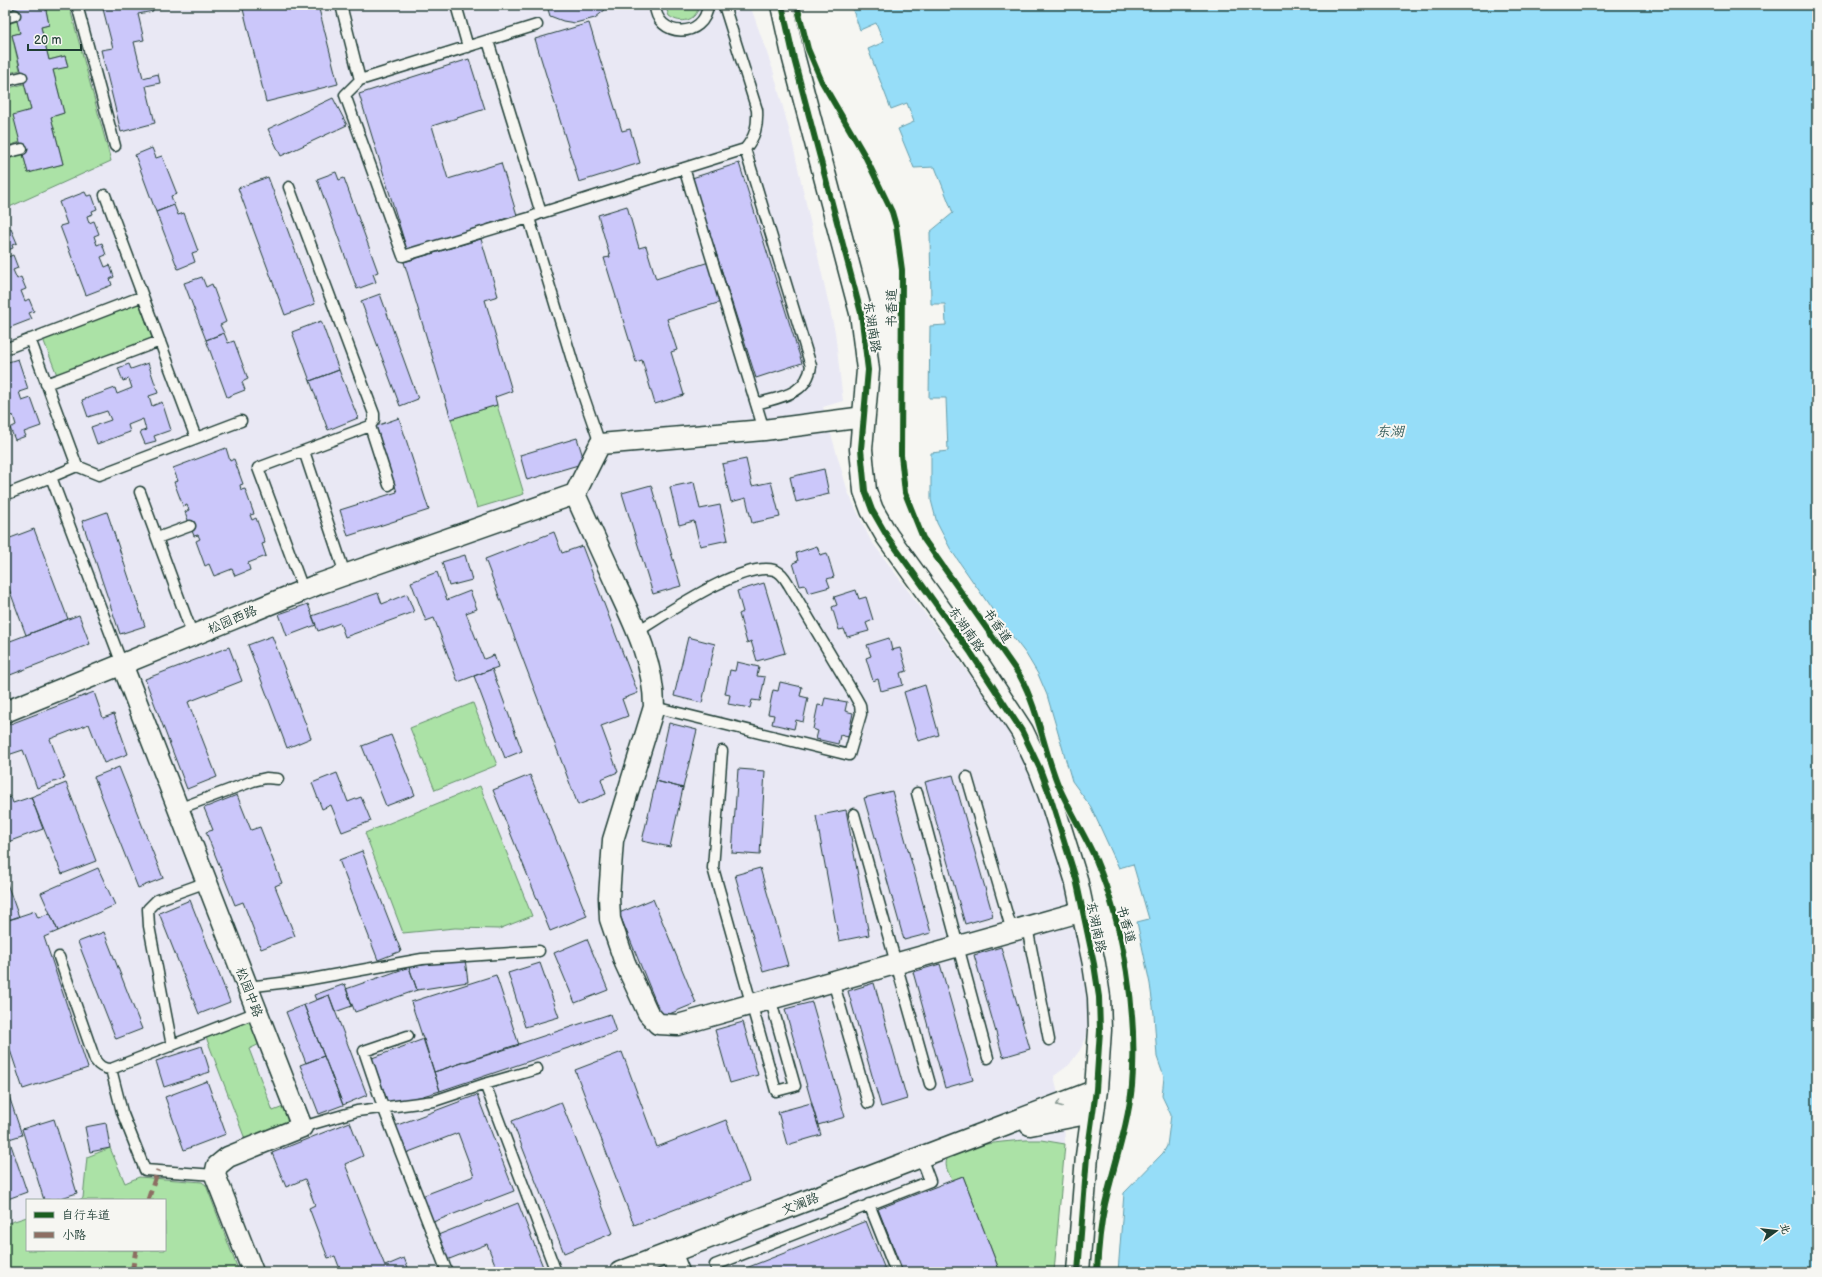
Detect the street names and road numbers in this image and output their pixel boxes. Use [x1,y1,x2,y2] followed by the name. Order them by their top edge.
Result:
[884,288,900,328] street label: 书香道
[860,300,884,354] street label: 东湖南路
[205,602,259,637] street label: 松园西路
[945,604,988,655] street label: 东湖南路
[979,605,1015,646] street label: 书香道
[1083,900,1109,954] street label: 东湖南路
[1113,903,1139,945] street label: 书香道
[232,965,266,1020] street label: 松园中路
[779,1189,821,1218] street label: 文澜路

